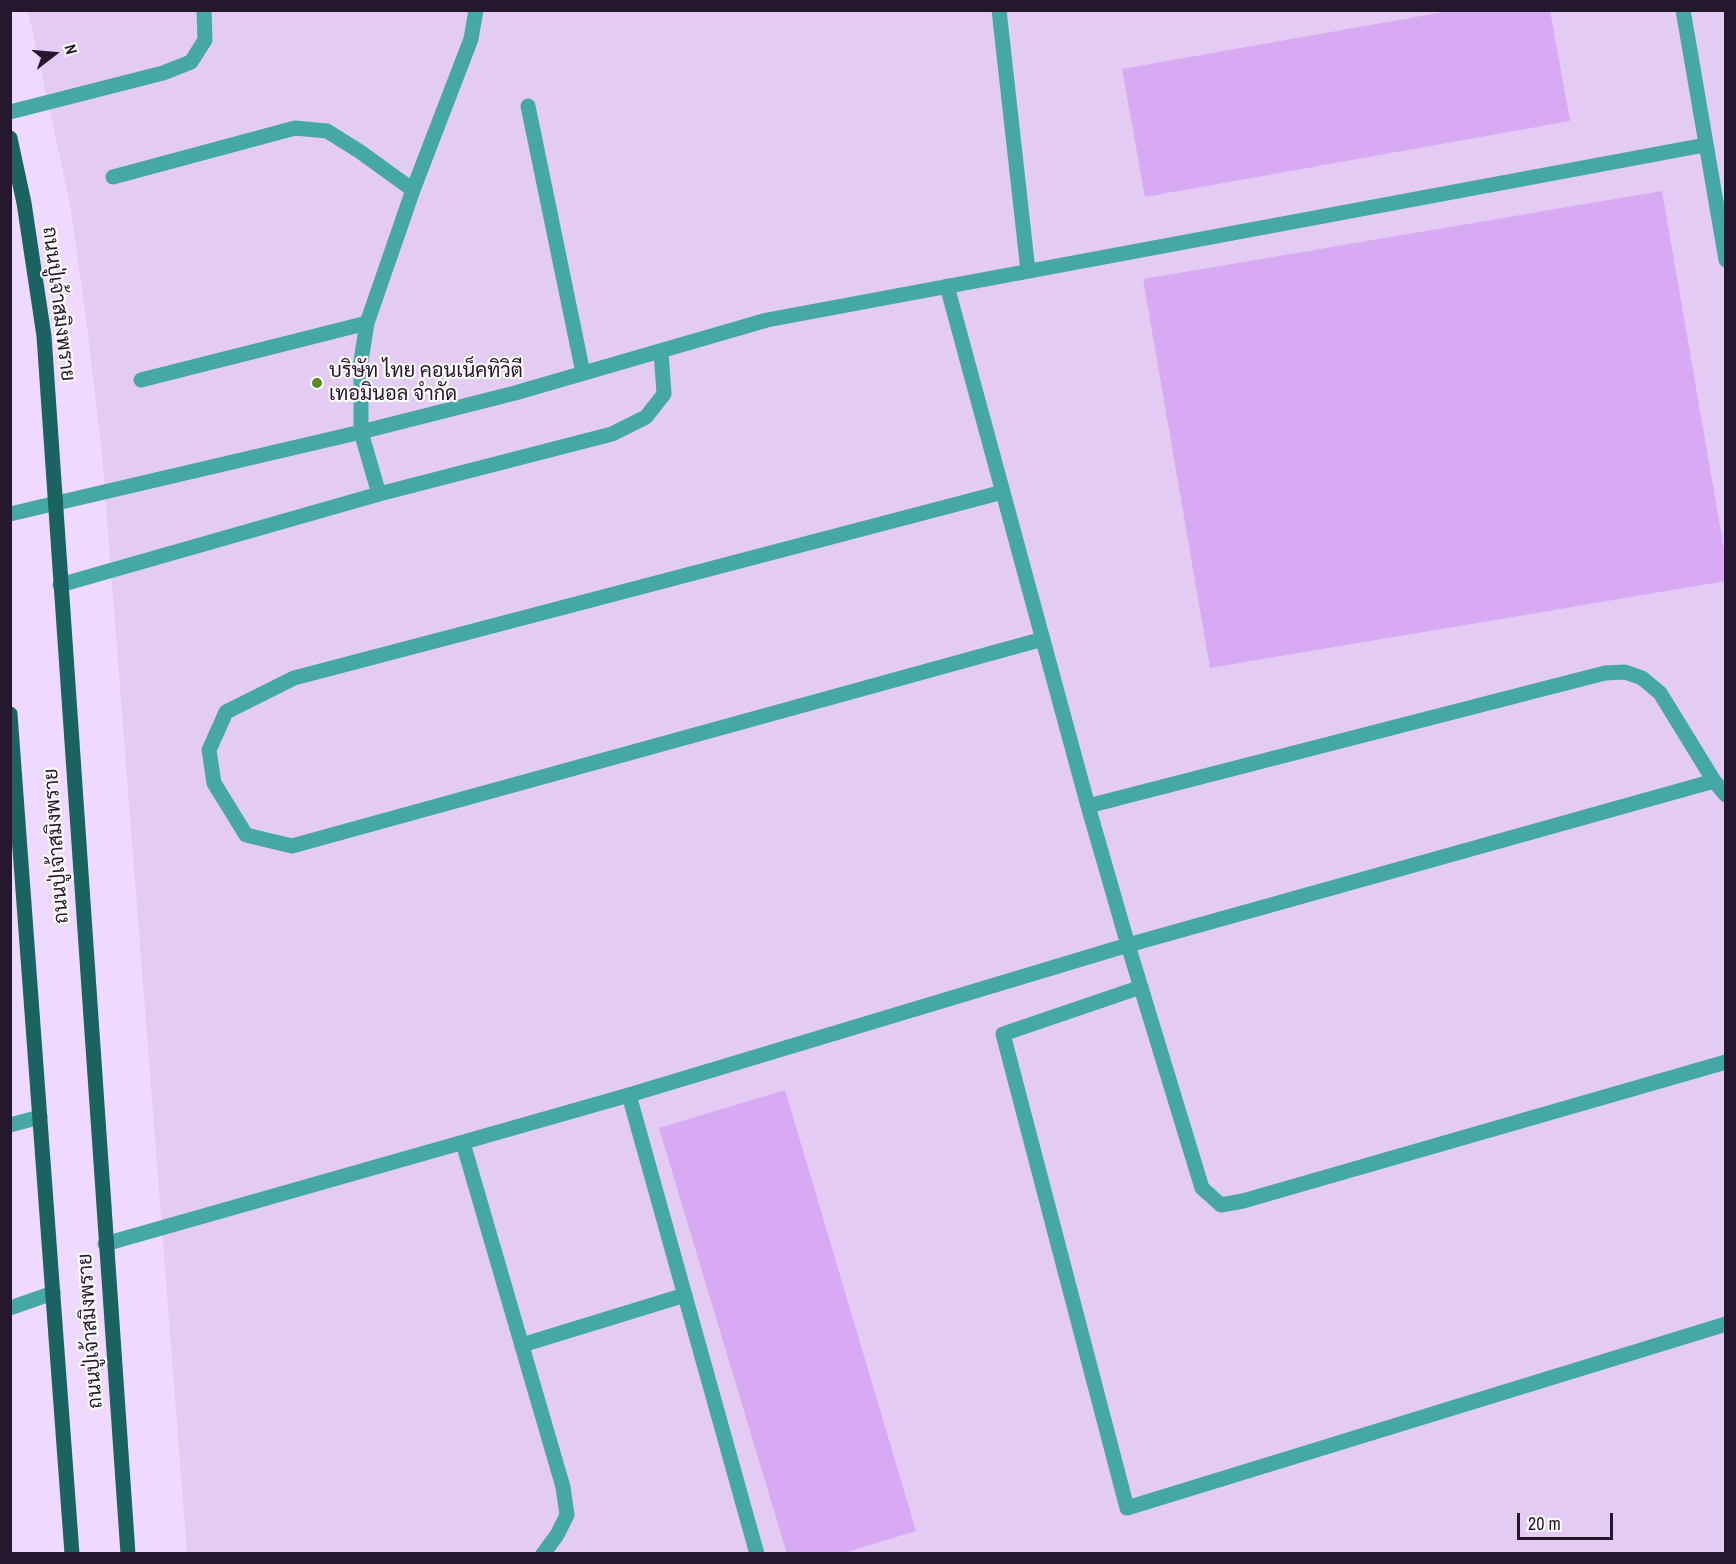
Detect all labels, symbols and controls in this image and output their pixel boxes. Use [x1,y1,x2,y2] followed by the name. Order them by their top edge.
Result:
[24,24,84,84] north arrow
[59,41,83,57] text: N
[37,225,79,383] street label: ถนนปู่เจ้าสมิงพราย
[329,360,523,407] place label: บริษัท ไทย คอนเน็คทิวิตี เทอมินอล จำกัด
[310,376,324,390] marker: บริษัท ไทย คอนเน็คทิวิตี เทอมินอล จำกัด
[40,768,74,924] street label: ถนนปู่เจ้าสมิงพราย
[74,1253,108,1409] street label: ถนนปู่เจ้าสมิงพราย
[1520,1501,1616,1539] scale bar
[1528,1511,1561,1536] text: 20 m

